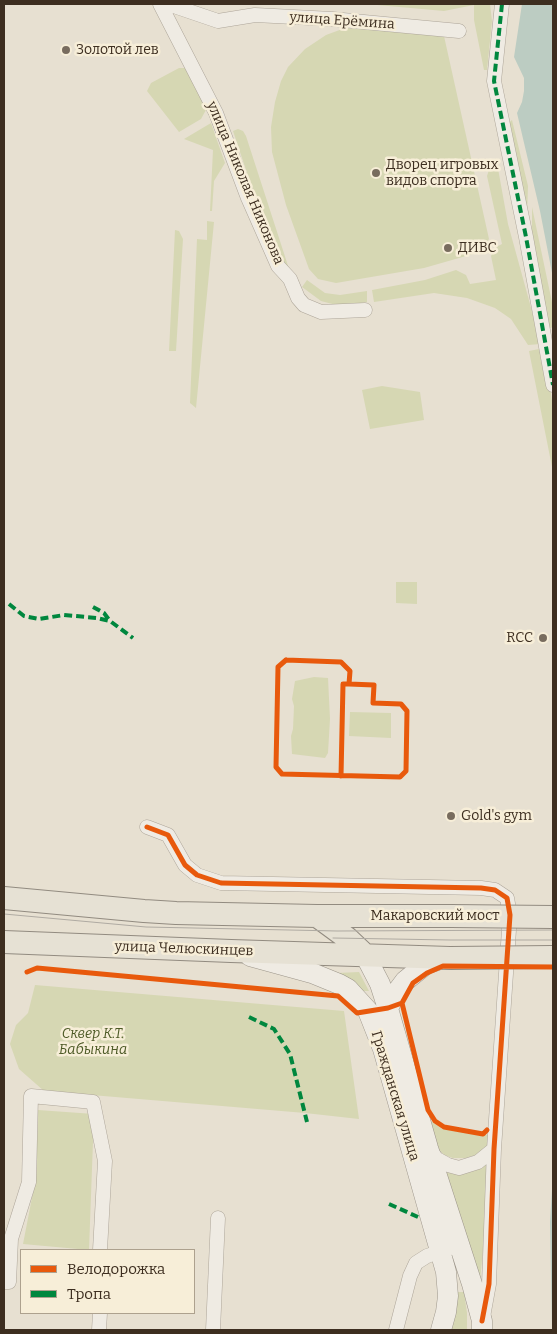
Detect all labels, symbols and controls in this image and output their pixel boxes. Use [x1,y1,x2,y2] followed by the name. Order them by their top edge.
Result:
[289,9,395,33] street label: улица Ерёмина
[76,42,159,58] place label: Золотой лев
[60,44,72,56] marker: Золотой лев
[203,99,287,267] street label: улица Николая Никонова
[386,157,498,190] place label: Дворец игровых видов спорта
[370,167,382,179] marker: Дворец игровых видов спорта
[458,240,497,256] place label: ДИВС
[442,242,454,254] marker: ДИВС
[506,630,533,646] place label: RCC
[537,632,549,644] marker: RCC
[461,808,532,824] place label: Gold's gym
[445,810,457,822] marker: Gold's gym
[371,908,499,924] street label: Макаровский мост
[114,938,254,960] street label: улица Челюскинцев
[59,1026,127,1058] park label: Сквер К.Т. Бабыкина
[367,1029,423,1163] street label: Гражданская улица
[20,1249,195,1314] legend
[67,1260,165,1278] text: Велодорожка
[67,1285,111,1303] text: Тропа

